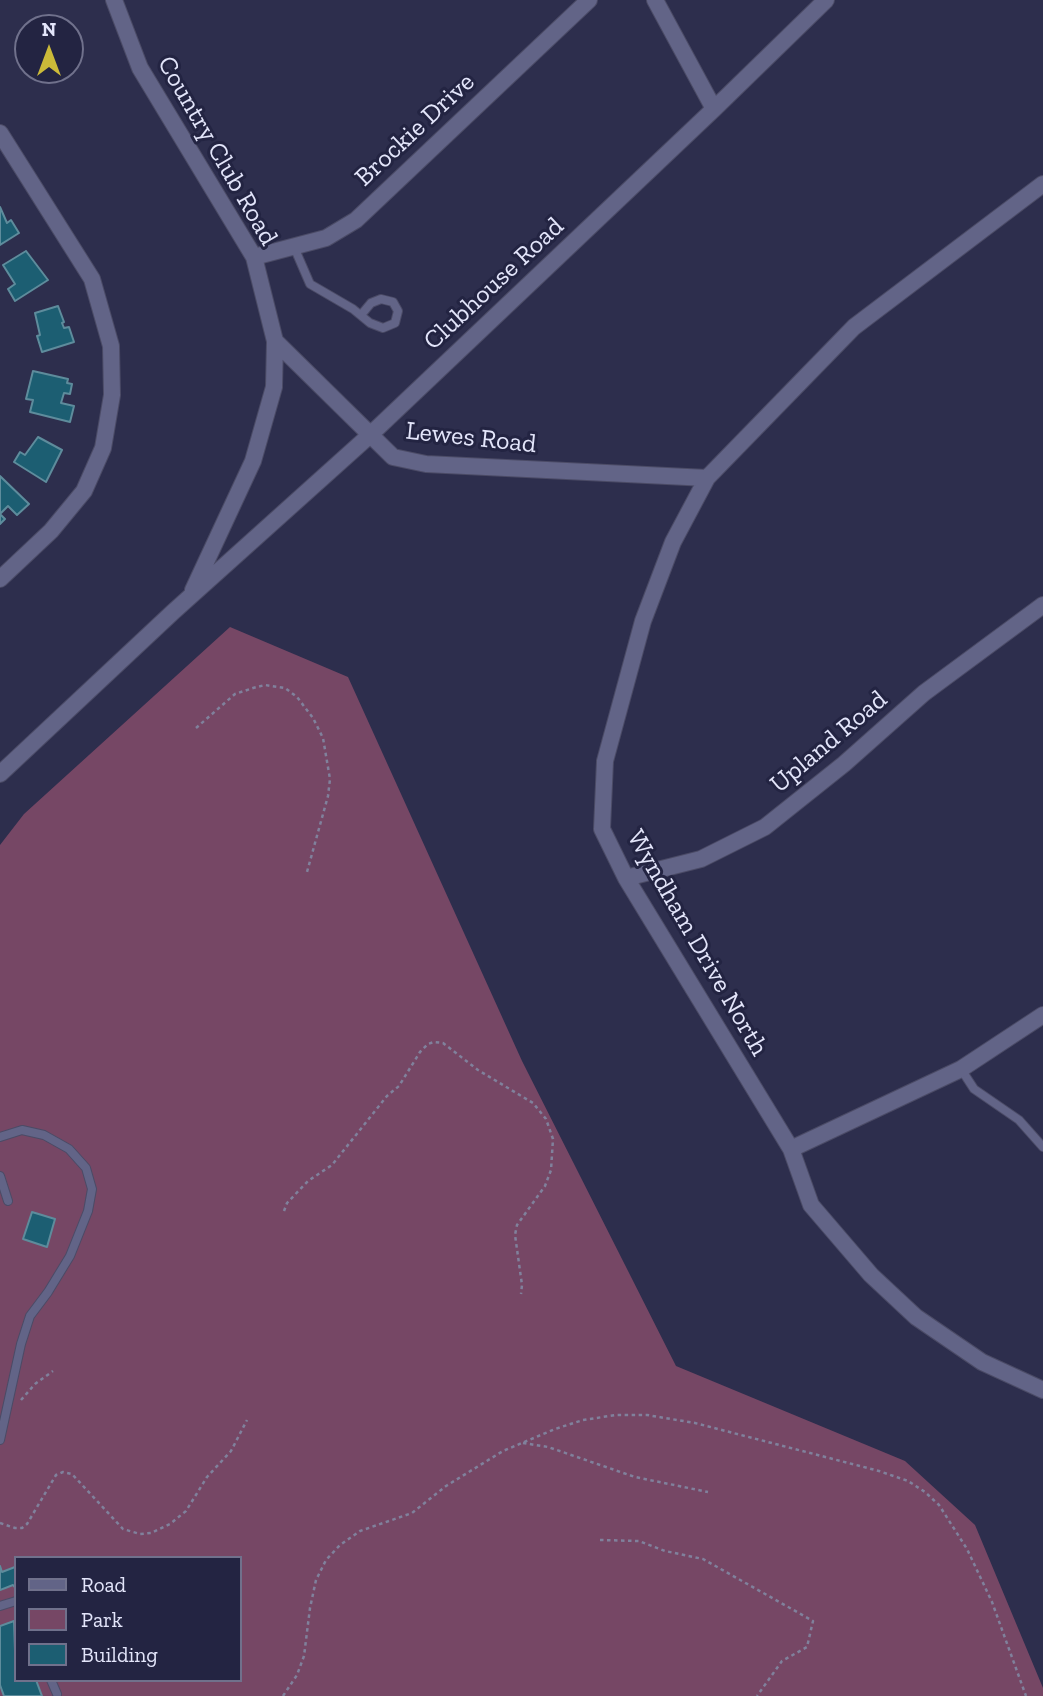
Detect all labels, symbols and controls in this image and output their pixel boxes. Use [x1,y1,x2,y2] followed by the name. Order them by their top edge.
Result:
[14,14,84,84] north arrow
[42,18,56,41] text: N
[150,51,284,251] street label: Country Club Road
[349,67,481,193] street label: Brockie Drive
[418,211,570,357] street label: Clubhouse Road
[404,416,538,460] street label: Lewes Road
[764,684,894,800] street label: Upland Road
[620,825,774,1061] street label: Wyndham Drive North
[14,1556,242,1682] legend
[81,1572,126,1597] text: Road
[81,1607,123,1632] text: Park
[81,1642,158,1667] text: Building

